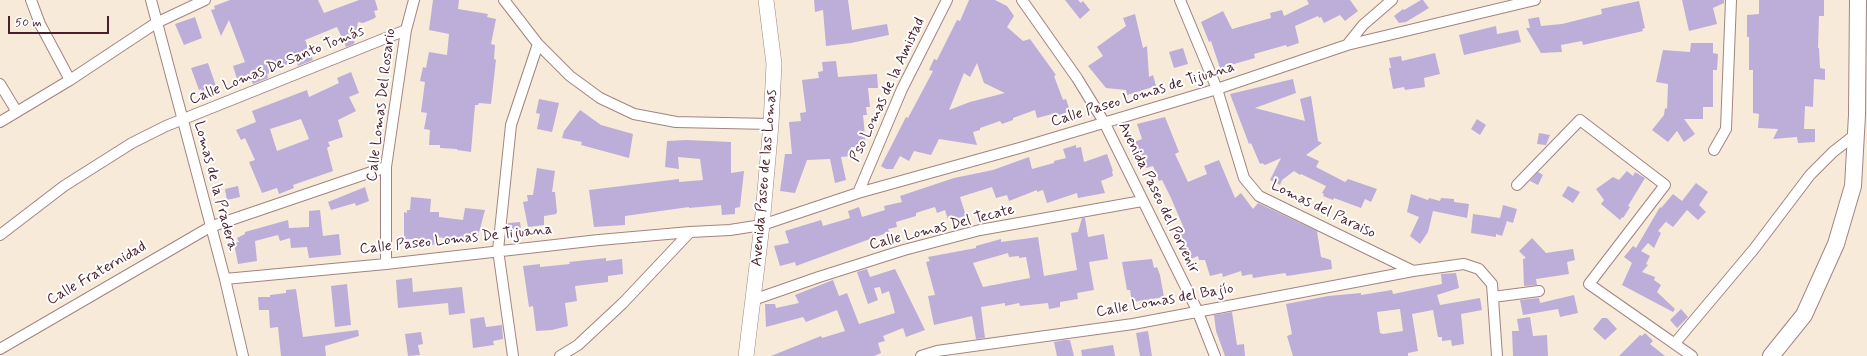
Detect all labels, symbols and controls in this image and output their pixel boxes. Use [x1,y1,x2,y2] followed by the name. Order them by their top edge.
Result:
[10,8,111,34] scale bar
[15,15,42,31] text: 50 m
[847,15,929,165] street label: Pso Lomas de la Amistad
[187,23,367,109] street label: Calle Lomas De Santo Tomás
[364,27,400,183] street label: Calle Lomas Del Rosario
[1049,58,1237,132] street label: Calle Paseo Lomas de Tijuana
[748,89,782,267] street label: Avenida Paseo de las Lomas
[189,119,241,253] street label: Lomas de la Pradera
[1113,119,1203,277] street label: Avenida Paseo del Porvenir
[1268,177,1378,243] street label: Lomas del Paraiso
[868,201,1016,255] street label: Calle Lomas Del Tecate
[359,221,553,259] street label: Calle Paseo Lomas De Tijuana
[44,238,150,310] street label: Calle Fraternidad
[1095,280,1235,322] street label: Calle Lomas del Bajío

